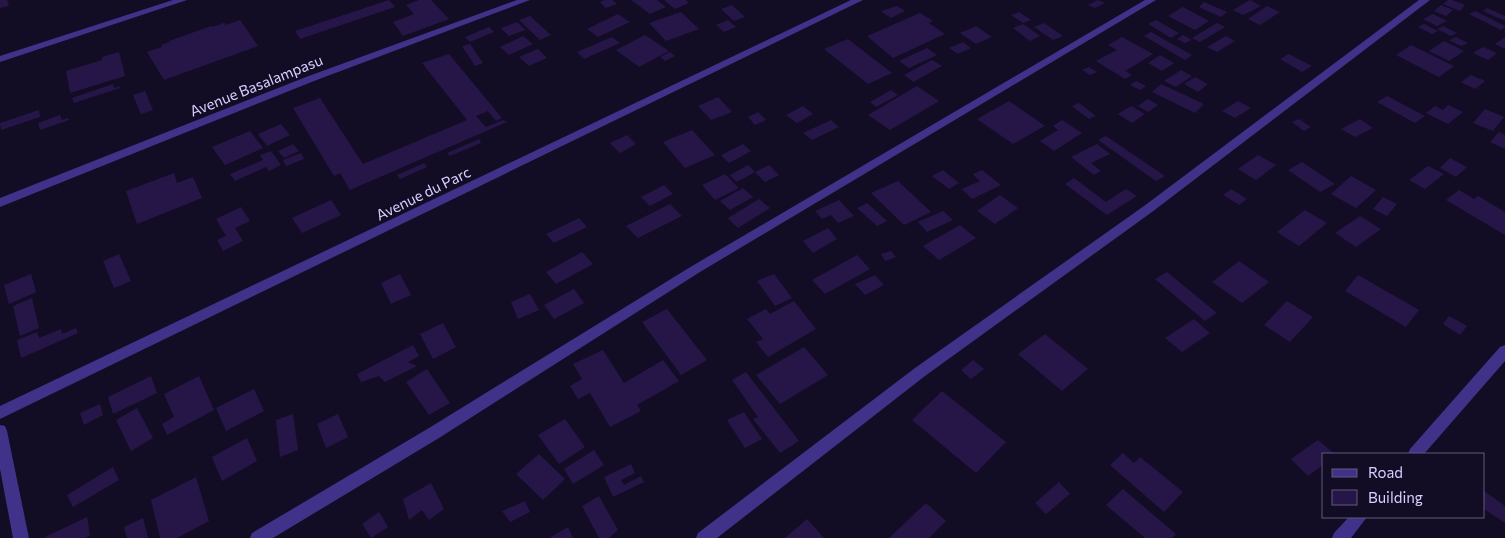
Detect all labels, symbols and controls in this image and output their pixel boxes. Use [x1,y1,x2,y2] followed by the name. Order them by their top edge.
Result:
[187,50,325,120] street label: Avenue Basalampasu
[373,162,473,224] street label: Avenue du Parc
[1322,453,1485,518] legend
[1368,463,1403,481] text: Road
[1368,488,1423,506] text: Building

